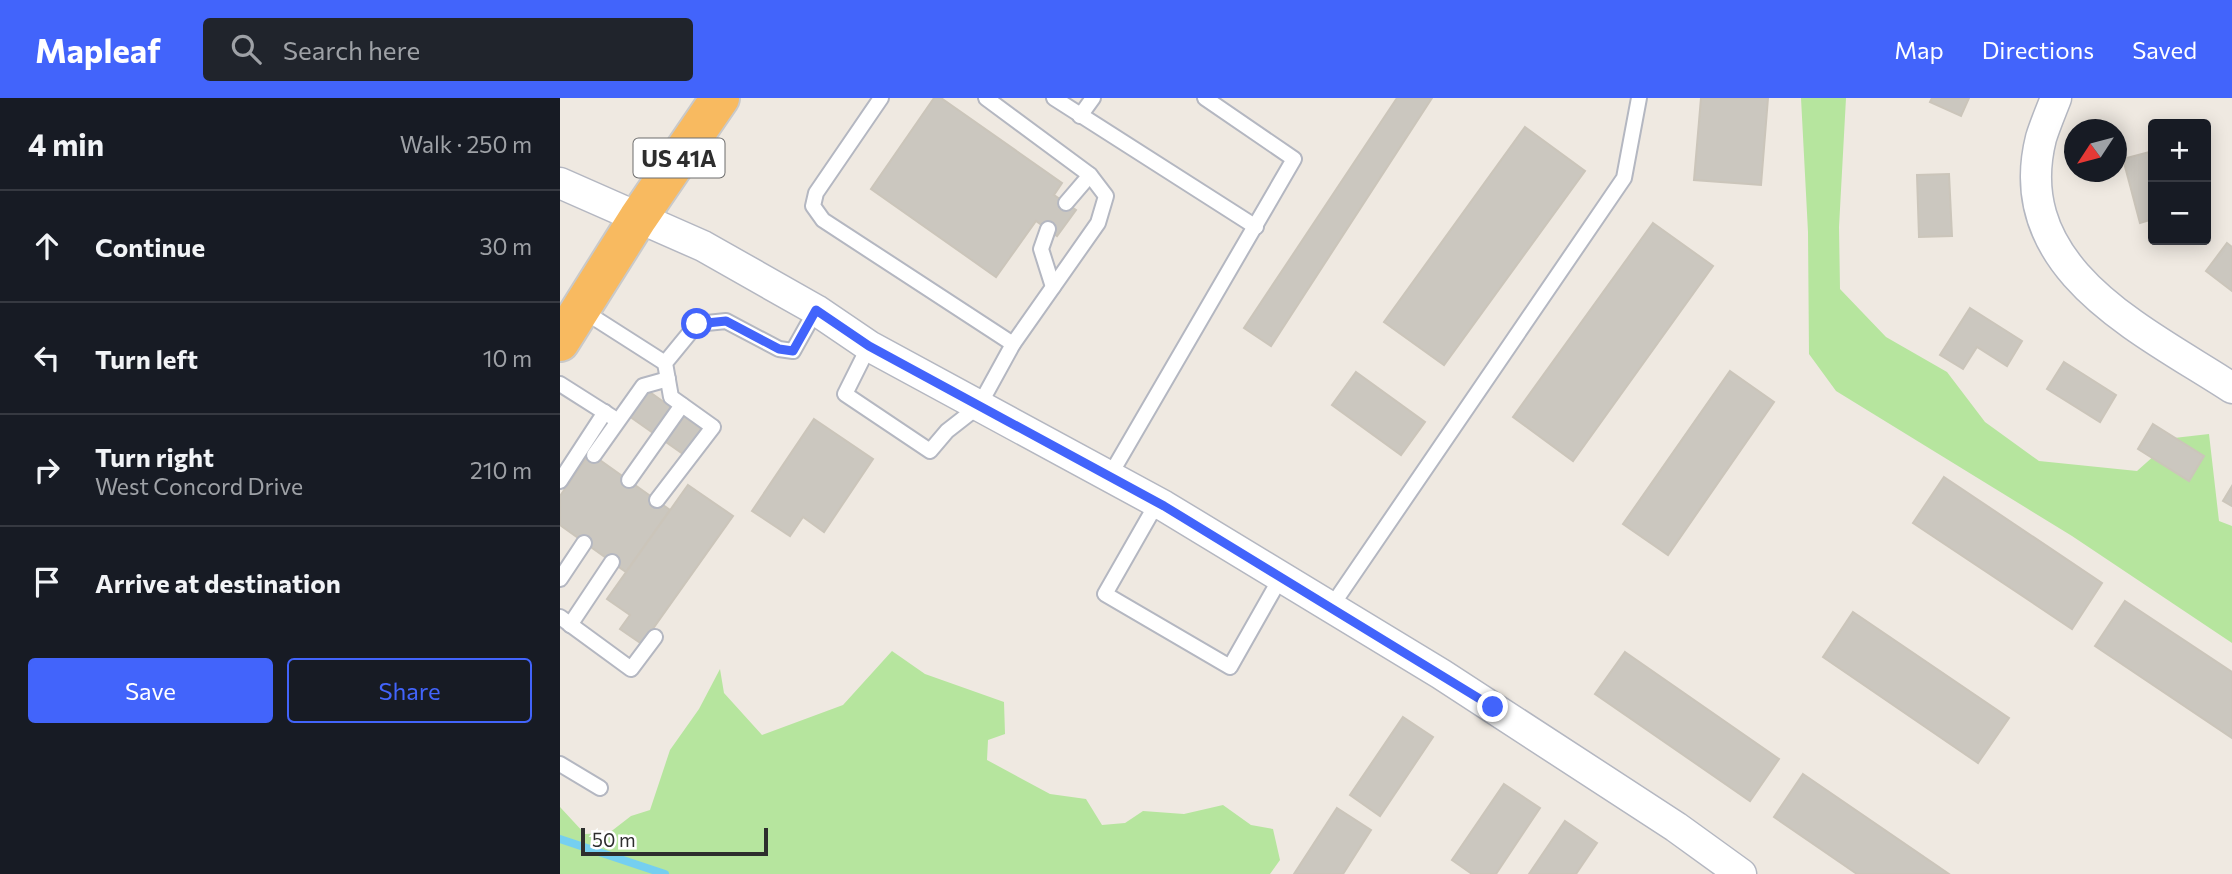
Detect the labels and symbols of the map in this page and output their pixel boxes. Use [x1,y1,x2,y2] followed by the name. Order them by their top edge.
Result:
[2064,119,2127,182] north arrow
[634,138,724,178] road number: US 41A
[681,308,712,339] route start
[1477,691,1508,722] route end
[581,825,768,857] scale bar

